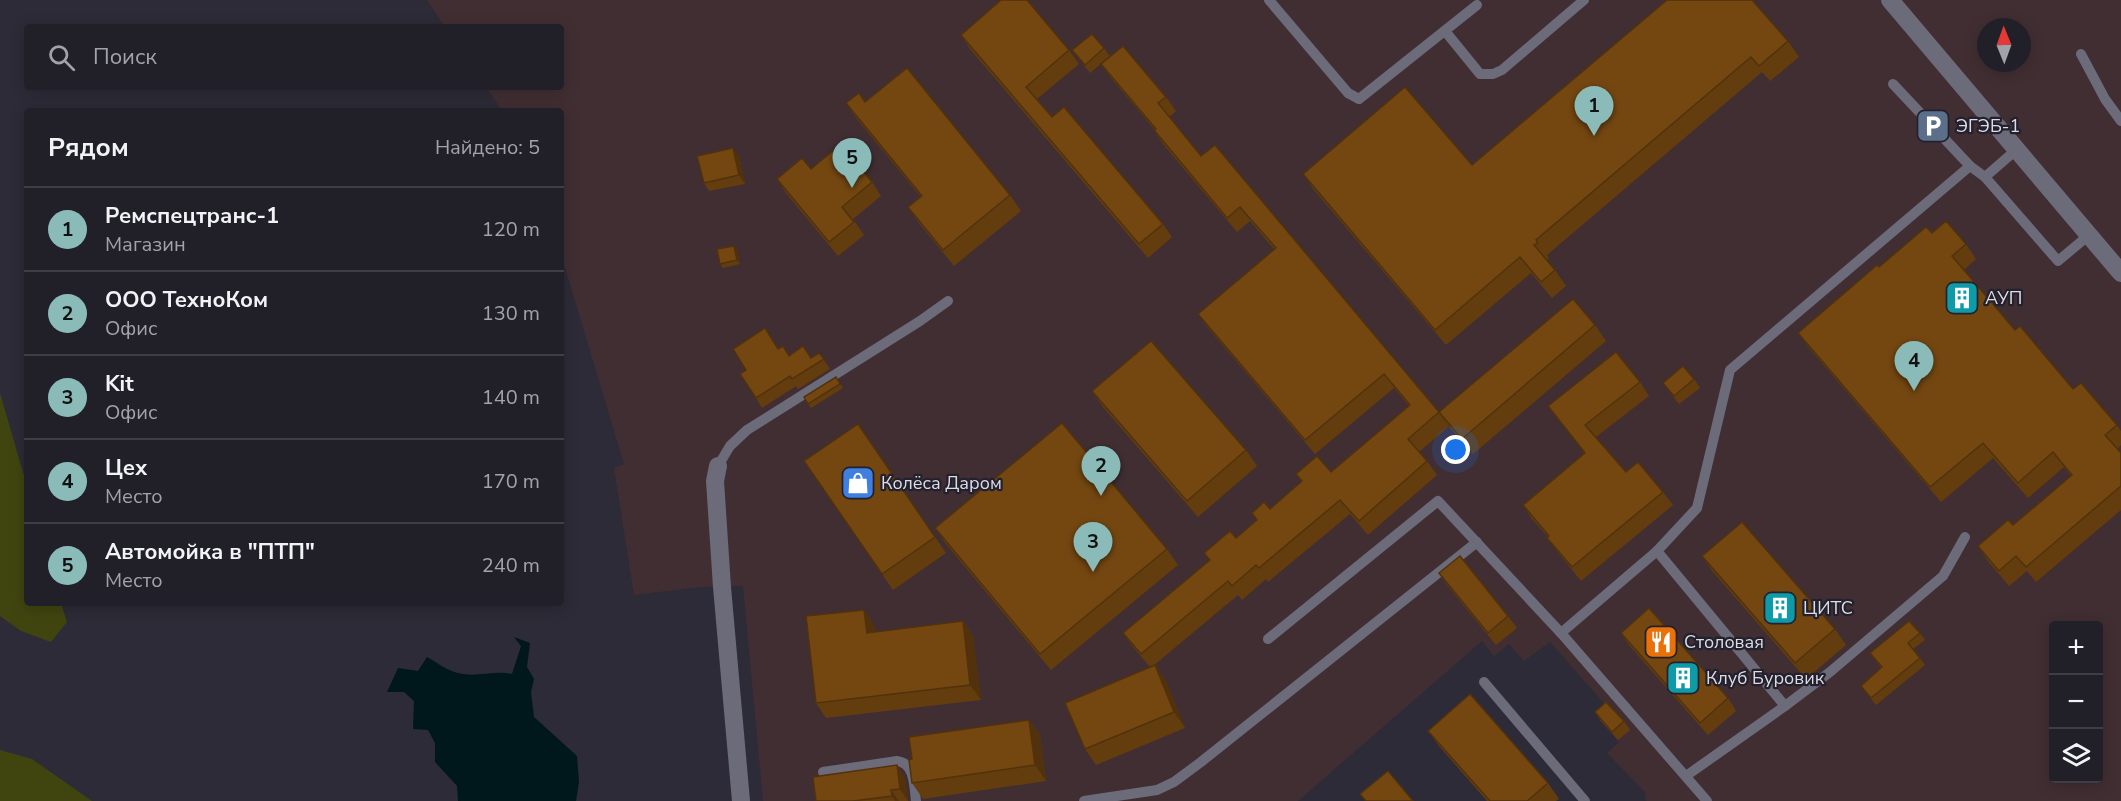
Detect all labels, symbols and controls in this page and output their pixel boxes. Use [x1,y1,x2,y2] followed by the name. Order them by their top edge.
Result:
[1977,18,2031,72] north arrow
[24,24,564,90] search box
[45,41,78,74] icon: search
[93,42,157,72] text: Поиск
[1574,86,1614,136] pin: 1
[1915,108,1951,144] parking icon: ЭГЭБ-1
[1956,114,2020,138] place label: ЭГЭБ-1
[48,130,129,165] text: Рядом
[435,134,540,161] text: Найдено: 5
[832,138,872,188] pin: 5
[105,201,279,231] text: Ремспецтранс-1
[62,216,74,243] text: 1
[482,216,540,243] text: 120 m
[105,231,186,258] text: Магазин
[1944,280,1980,316] building icon: АУП
[105,285,268,315] text: ООО ТехноКом
[1985,286,2022,310] place label: АУП
[62,300,74,327] text: 2
[482,300,540,327] text: 130 m
[105,315,157,342] text: Офис
[1894,342,1934,391] pin: 4
[105,369,134,399] text: Kit
[62,384,74,411] text: 3
[482,384,540,411] text: 140 m
[105,399,157,426] text: Офис
[1441,435,1470,464] your location
[1082,446,1120,496] pin: 2
[105,453,147,483] text: Цех
[840,465,876,501] shop icon: Колёса Даром
[62,468,74,495] text: 4
[482,468,540,495] text: 170 m
[881,471,1002,495] place label: Колёса Даром
[105,483,163,510] text: Место
[1074,522,1112,572] pin: 3
[105,537,315,567] text: Автомойка в "ПТП"
[62,552,74,579] text: 5
[482,552,540,579] text: 240 m
[105,567,163,594] text: Место
[1762,590,1798,626] building icon: ЦИТС
[1803,596,1853,620] place label: ЦИТС
[2049,621,2103,783] map controls
[2049,621,2103,675] button: +
[1643,624,1679,660] restaurant icon: Столовая
[1684,630,1764,654] place label: Столовая
[1665,660,1701,696] building icon: Клуб Буровик
[1706,666,1825,690] place label: Клуб Буровик
[2049,675,2103,729] button: −
[2049,729,2103,783] button: layers

